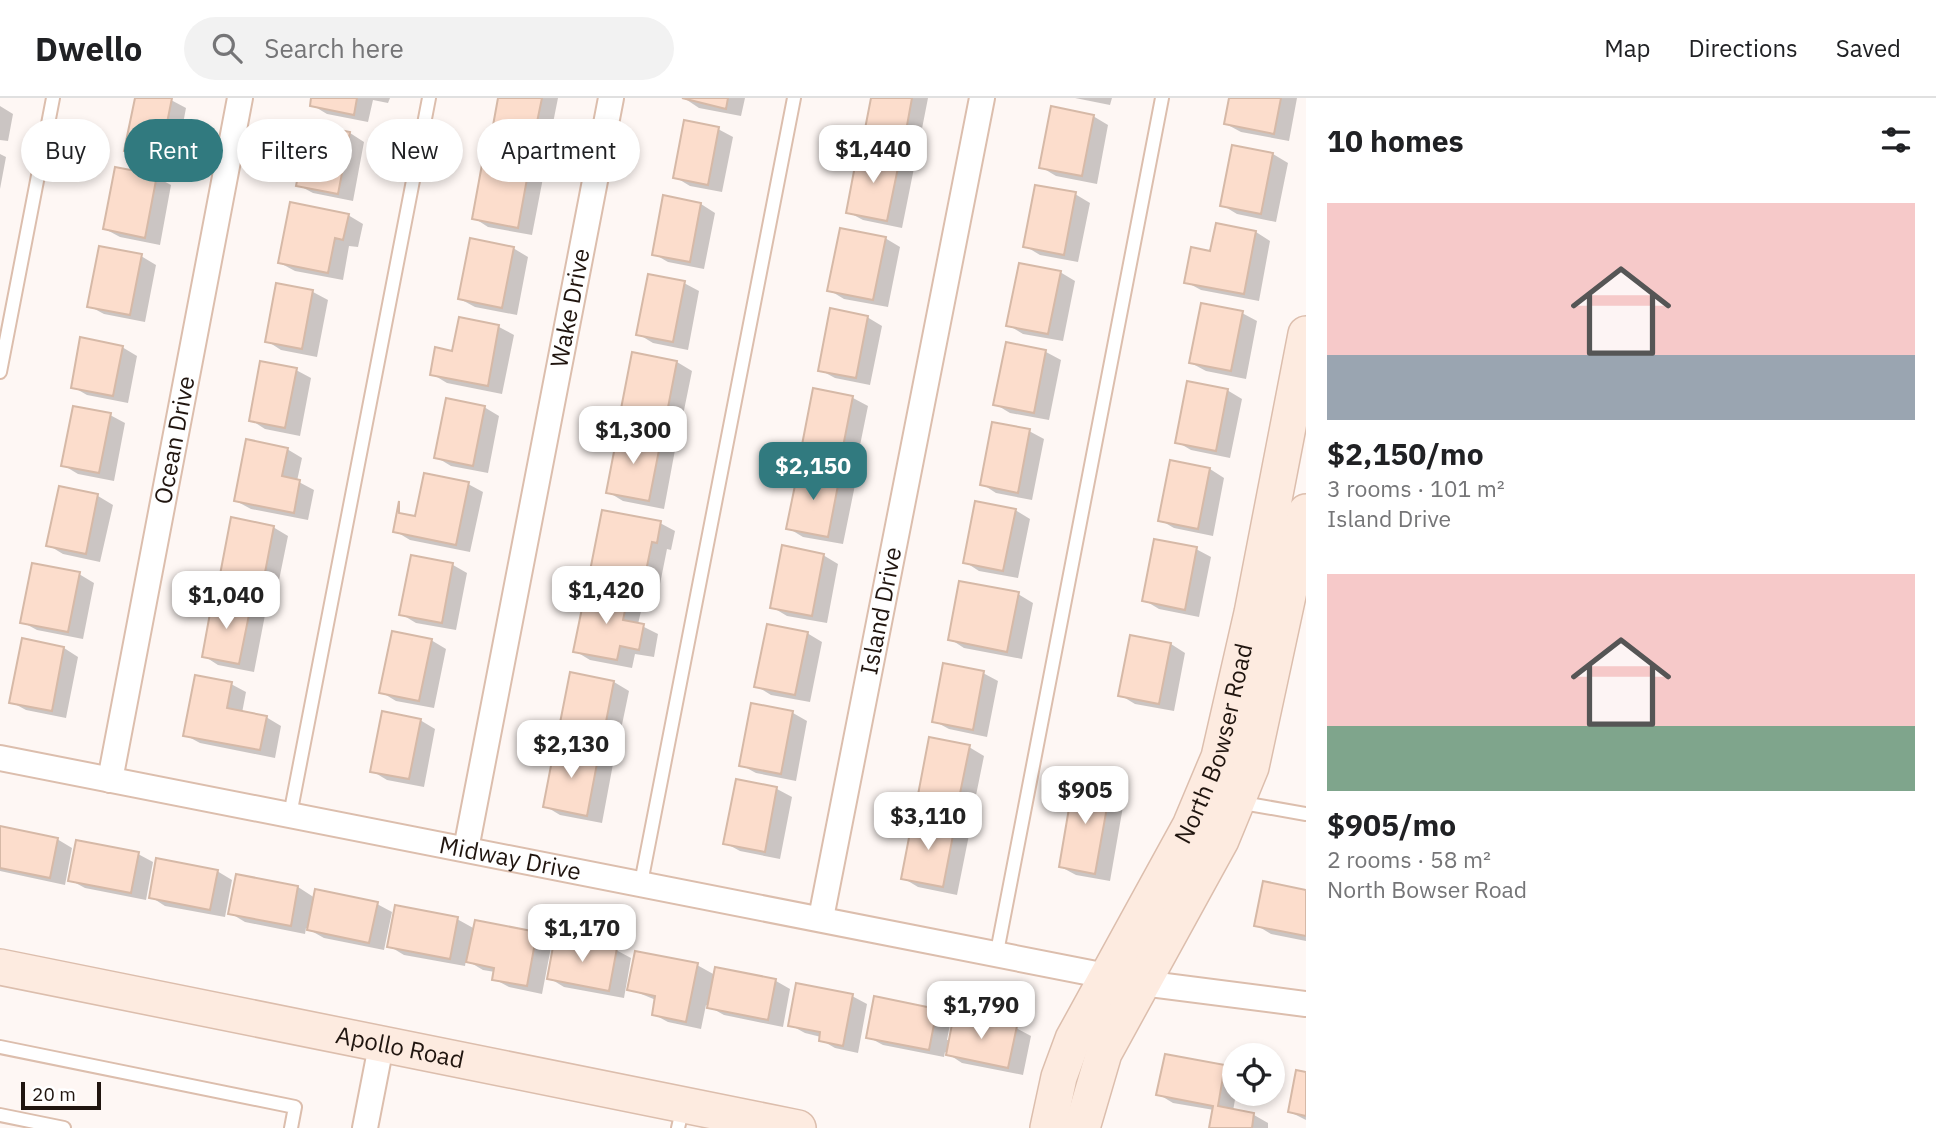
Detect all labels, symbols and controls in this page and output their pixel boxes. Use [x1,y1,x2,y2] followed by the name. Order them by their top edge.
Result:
[184,17,674,80] search box
[35,27,142,70] text: Dwello
[208,29,246,67] icon: search
[264,31,404,65] text: Search here
[1604,32,1650,64] text: Map
[1688,32,1798,64] text: Directions
[1836,32,1901,64] text: Saved
[21,119,110,182] chip: Buy
[124,119,223,182] chip: Rent
[237,119,352,182] chip: Filters
[366,119,463,182] chip: New
[477,119,640,182] chip: Apartment
[1327,121,1464,160] text: 10 homes
[1877,121,1915,159] icon: filters
[816,126,930,185] pin: $1,440
[835,133,911,163] text: $1,440
[542,245,597,370] street label: Wake Drive
[1558,248,1684,374] icon: home
[146,373,202,507] street label: Ocean Drive
[576,406,690,466] pin: $1,300
[595,414,671,444] text: $1,300
[1327,434,1484,473] text: $2,150/mo
[756,442,870,502] pin: $2,150
[775,450,851,480] text: $2,150
[1327,473,1505,503] text: 3 rooms · 101 m²
[1327,503,1451,533] text: Island Drive
[852,544,909,677] street label: Island Drive
[549,566,663,626] pin: $1,420
[169,572,283,631] pin: $1,040
[568,574,644,604] text: $1,420
[188,579,264,609] text: $1,040
[1558,619,1684,745] icon: home
[1166,640,1260,849] street label: North Bowser Road
[514,720,628,780] pin: $2,130
[533,728,609,758] text: $2,130
[1044,766,1126,826] pin: $905
[1057,774,1113,804] text: $905
[871,792,985,852] pin: $3,110
[890,800,966,830] text: $3,110
[1327,805,1456,844] text: $905/mo
[437,828,584,887] street label: Midway Drive
[1327,844,1491,874] text: 2 rooms · 58 m²
[1327,874,1527,904] text: North Bowser Road
[525,904,639,964] pin: $1,170
[544,912,620,942] text: $1,170
[924,982,1038,1041] pin: $1,790
[943,989,1019,1019] text: $1,790
[333,1018,467,1075] street label: Apollo Road
[1222,1043,1285,1106] map controls
[1222,1043,1285,1106] button: locate
[21,1079,102,1111] scale bar
[32,1082,76,1106] text: 20 m

